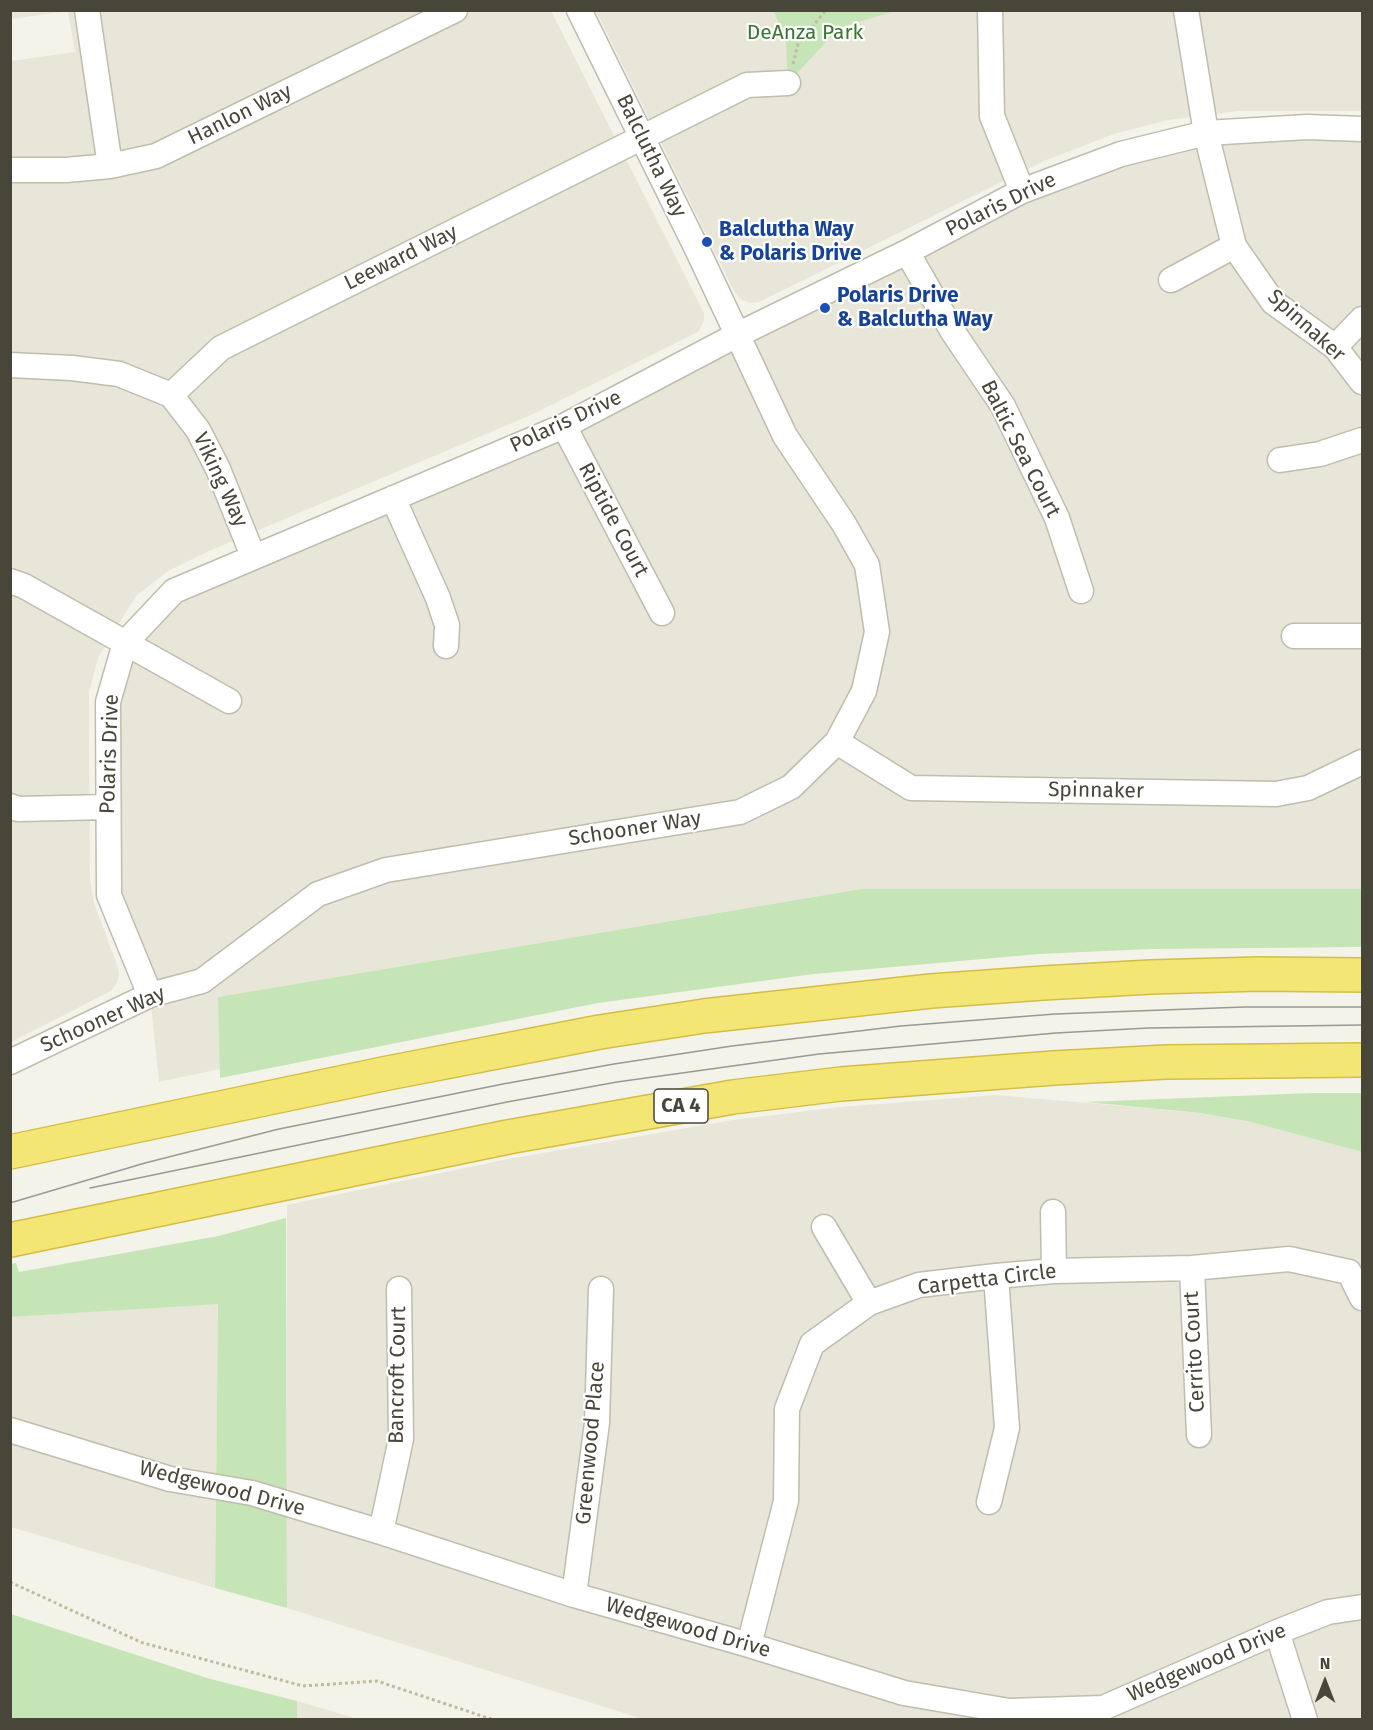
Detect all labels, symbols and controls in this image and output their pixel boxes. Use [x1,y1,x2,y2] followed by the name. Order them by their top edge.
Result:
[747,20,863,46] park label: DeAnza Park
[184,79,296,151] street label: Hanlon Way
[610,90,692,222] street label: Balclutha Way
[942,167,1060,243] street label: Polaris Drive
[719,217,861,267] place label: Balclutha Way & Polaris Drive
[340,220,462,296] street label: Leeward Way
[700,235,714,249] marker: Balclutha Way & Polaris Drive
[837,283,993,333] place label: Polaris Drive & Balclutha Way
[1262,285,1350,367] street label: Spinnaker
[818,301,832,315] marker: Polaris Drive & Balclutha Way
[975,376,1065,522] street label: Baltic Sea Court
[506,385,626,459] street label: Polaris Drive
[187,429,253,531] street label: Viking Way
[572,459,654,581] street label: Riptide Court
[95,694,125,814] street label: Polaris Drive
[1048,778,1144,804] street label: Spinnaker
[567,806,703,852] street label: Schooner Way
[37,981,169,1059] street label: Schooner Way
[654,1089,708,1123] road number: CA 4
[916,1259,1058,1301] street label: Carpetta Circle
[1179,1291,1211,1413] street label: Cerrito Court
[384,1306,412,1444] street label: Bancroft Court
[571,1360,611,1526] street label: Greenwood Place
[136,1456,308,1522] street label: Wedgewood Drive
[603,1592,773,1664] street label: Wedgewood Drive
[1124,1618,1290,1708] street label: Wedgewood Drive
[1295,1652,1355,1712] north arrow
[1320,1654,1330,1673] text: N

